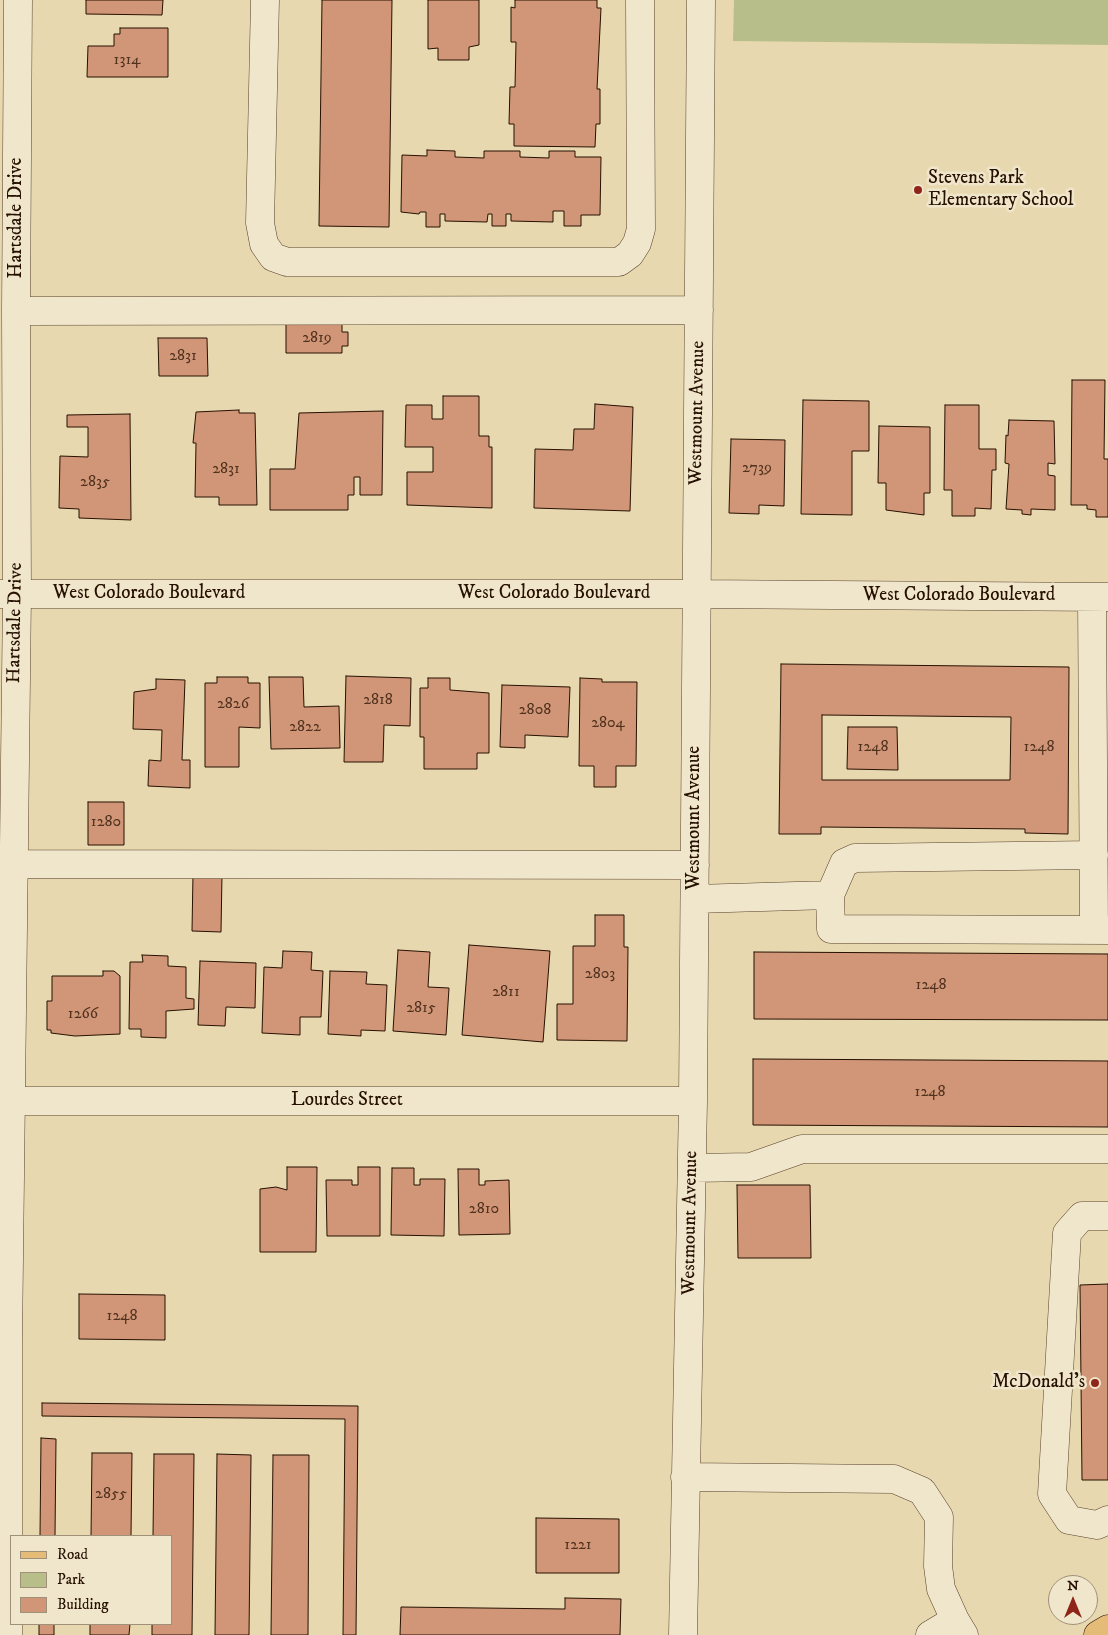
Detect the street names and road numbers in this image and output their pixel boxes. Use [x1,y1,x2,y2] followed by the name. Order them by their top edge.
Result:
[6,158,28,278] street label: Hartsdale Drive
[685,341,711,485] street label: Westmount Avenue
[4,562,28,684] street label: Hartsdale Drive
[53,583,245,605] street label: West Colorado Boulevard
[458,583,650,605] street label: West Colorado Boulevard
[863,585,1055,607] street label: West Colorado Boulevard
[684,746,706,890] street label: Westmount Avenue
[291,1090,403,1112] street label: Lourdes Street
[678,1151,704,1295] street label: Westmount Avenue

